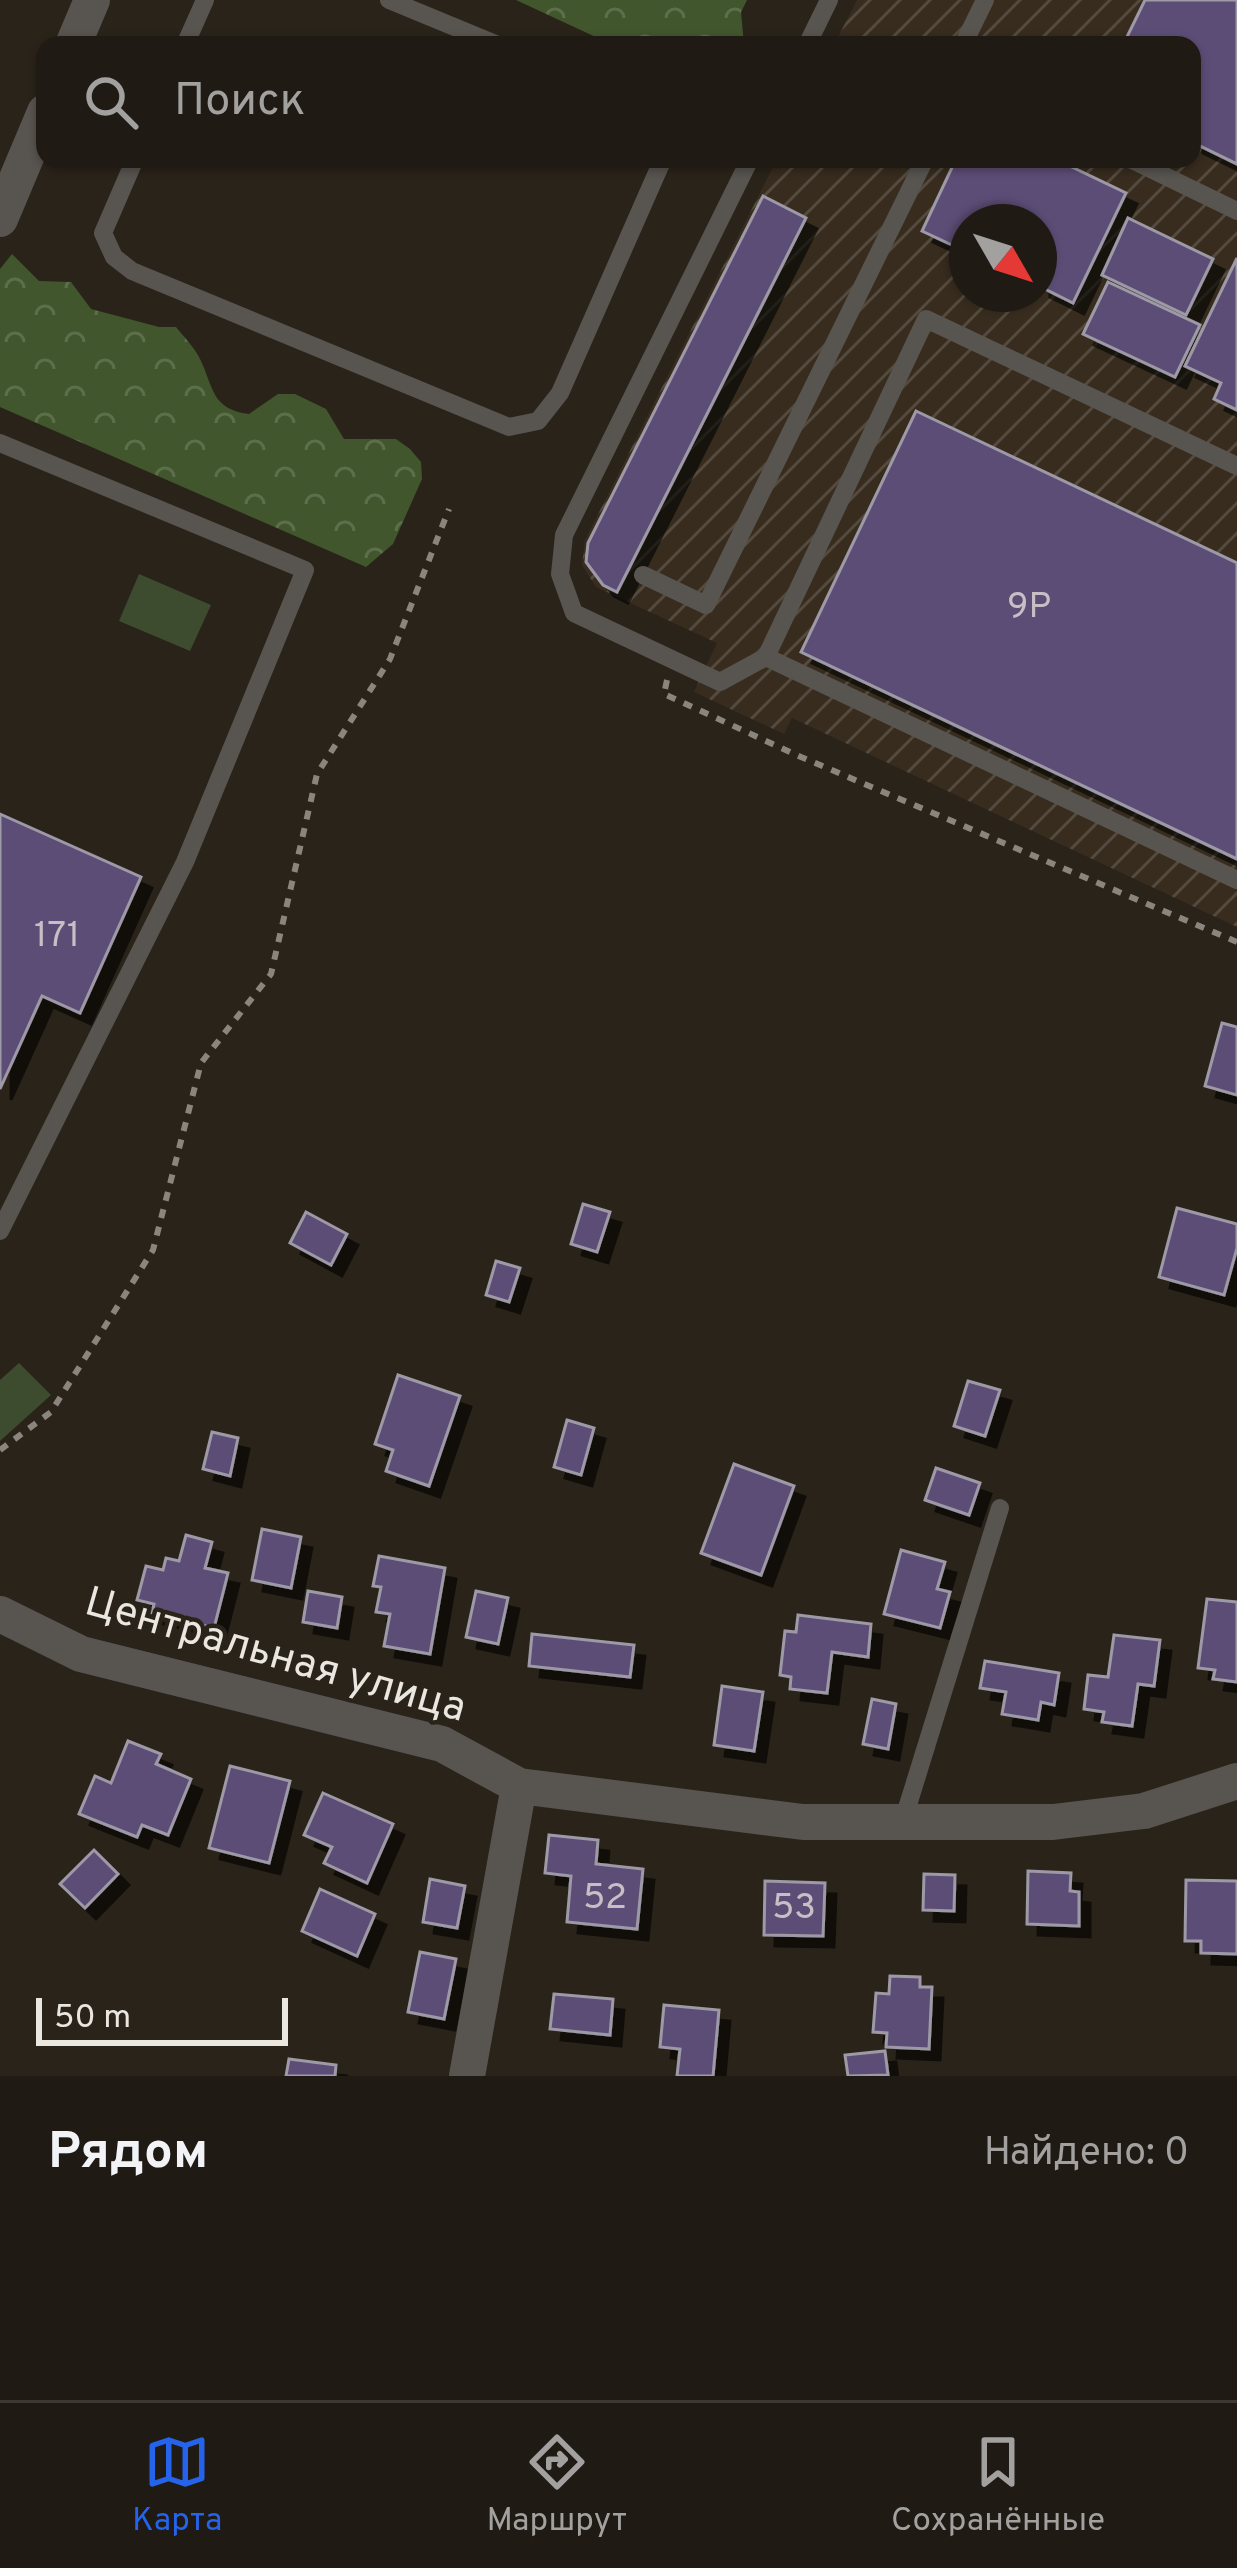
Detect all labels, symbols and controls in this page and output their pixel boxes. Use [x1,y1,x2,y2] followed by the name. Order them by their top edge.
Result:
[36,36,1201,168] search box
[78,69,144,135] icon: search
[174,74,305,131] text: Поиск
[949,204,1057,312] north arrow
[1007,585,1051,631] house number: 9Р
[34,914,80,960] house number: 171
[78,1577,472,1737] street label: Центральная улица
[583,1876,627,1922] house number: 52
[772,1886,816,1932] house number: 53
[36,1992,288,2045] scale bar
[54,1998,131,2040] text: 50 m
[48,2122,208,2187] text: Рядом
[984,2130,1189,2179] text: Найдено: 0
[132,2429,222,2543] tab: Карта
[486,2429,627,2543] tab: Маршрут
[891,2429,1105,2543] tab: Сохранённые

